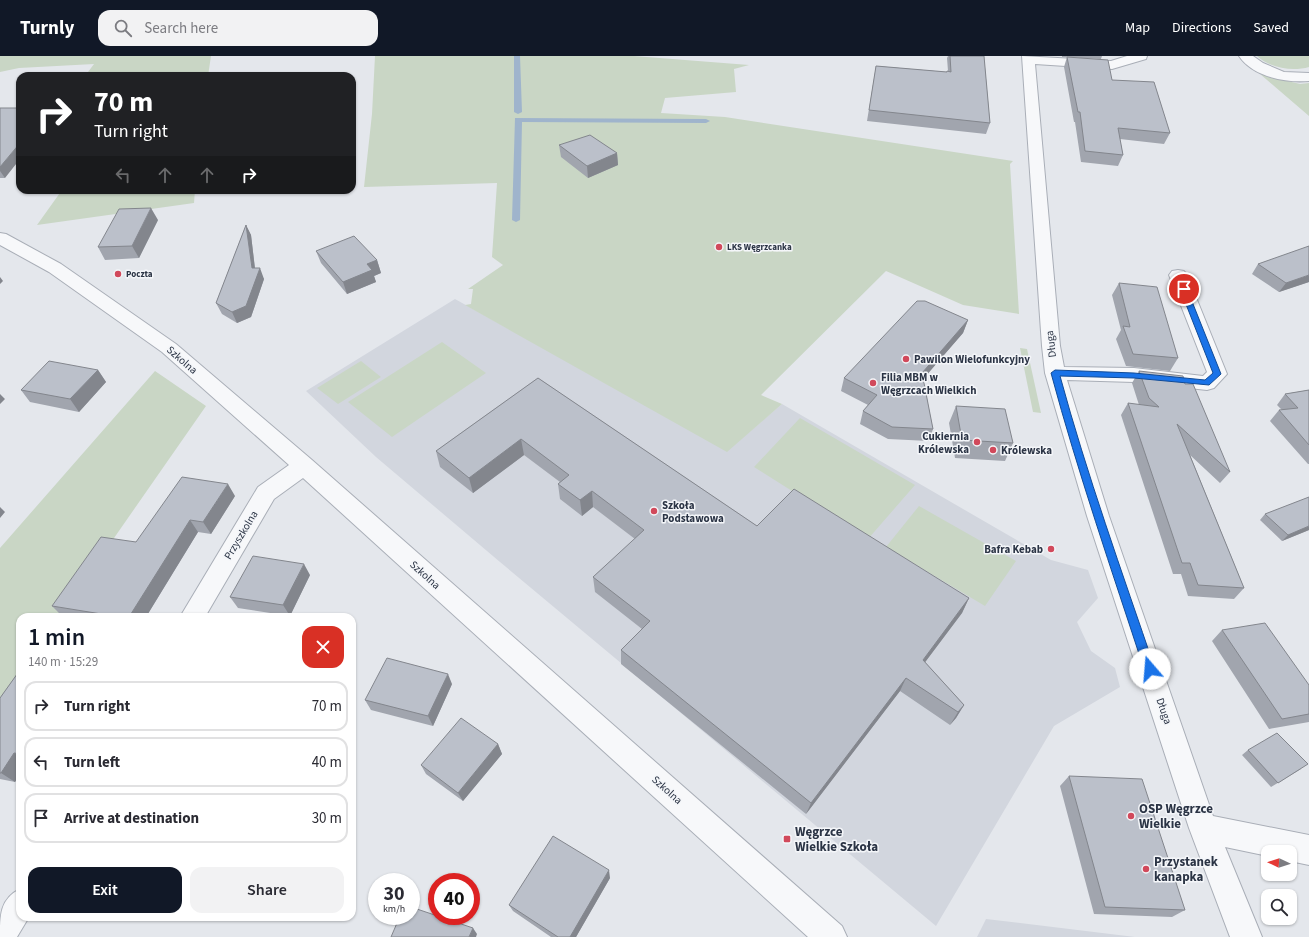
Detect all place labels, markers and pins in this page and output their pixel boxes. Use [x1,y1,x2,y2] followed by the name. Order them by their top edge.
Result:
[727,241,792,254] place label: LKS Węgrzcanka
[714,242,724,252] marker: LKS Węgrzcanka
[126,268,153,281] place label: Poczta
[113,269,123,279] marker: Poczta
[1167,272,1201,306] pin
[914,352,1030,367] place label: Pawilon Wielofunkcyjny
[901,354,911,364] marker: Pawilon Wielofunkcyjny
[881,370,976,398] place label: Filia MBM w Węgrzcach Wielkich
[868,378,878,388] marker: Filia MBM w Węgrzcach Wielkich
[918,429,969,457] place label: Cukiernia Królewska
[972,437,982,447] marker: Cukiernia Królewska
[1001,443,1052,458] place label: Królewska
[988,445,998,455] marker: Królewska
[662,498,724,526] place label: Szkoła Podstawowa
[649,506,659,516] marker: Szkoła Podstawowa
[984,542,1043,557] place label: Bafra Kebab
[1046,544,1056,554] marker: Bafra Kebab
[1139,800,1213,833] place label: OSP Węgrzce Wielkie
[1126,811,1136,821] marker: OSP Węgrzce Wielkie
[795,823,878,856] place label: Węgrzce Wielkie Szkoła
[782,834,792,844] marker: Węgrzce Wielkie Szkoła
[1154,853,1219,886] place label: Przystanek kanapka
[1141,864,1151,874] marker: Przystanek kanapka

